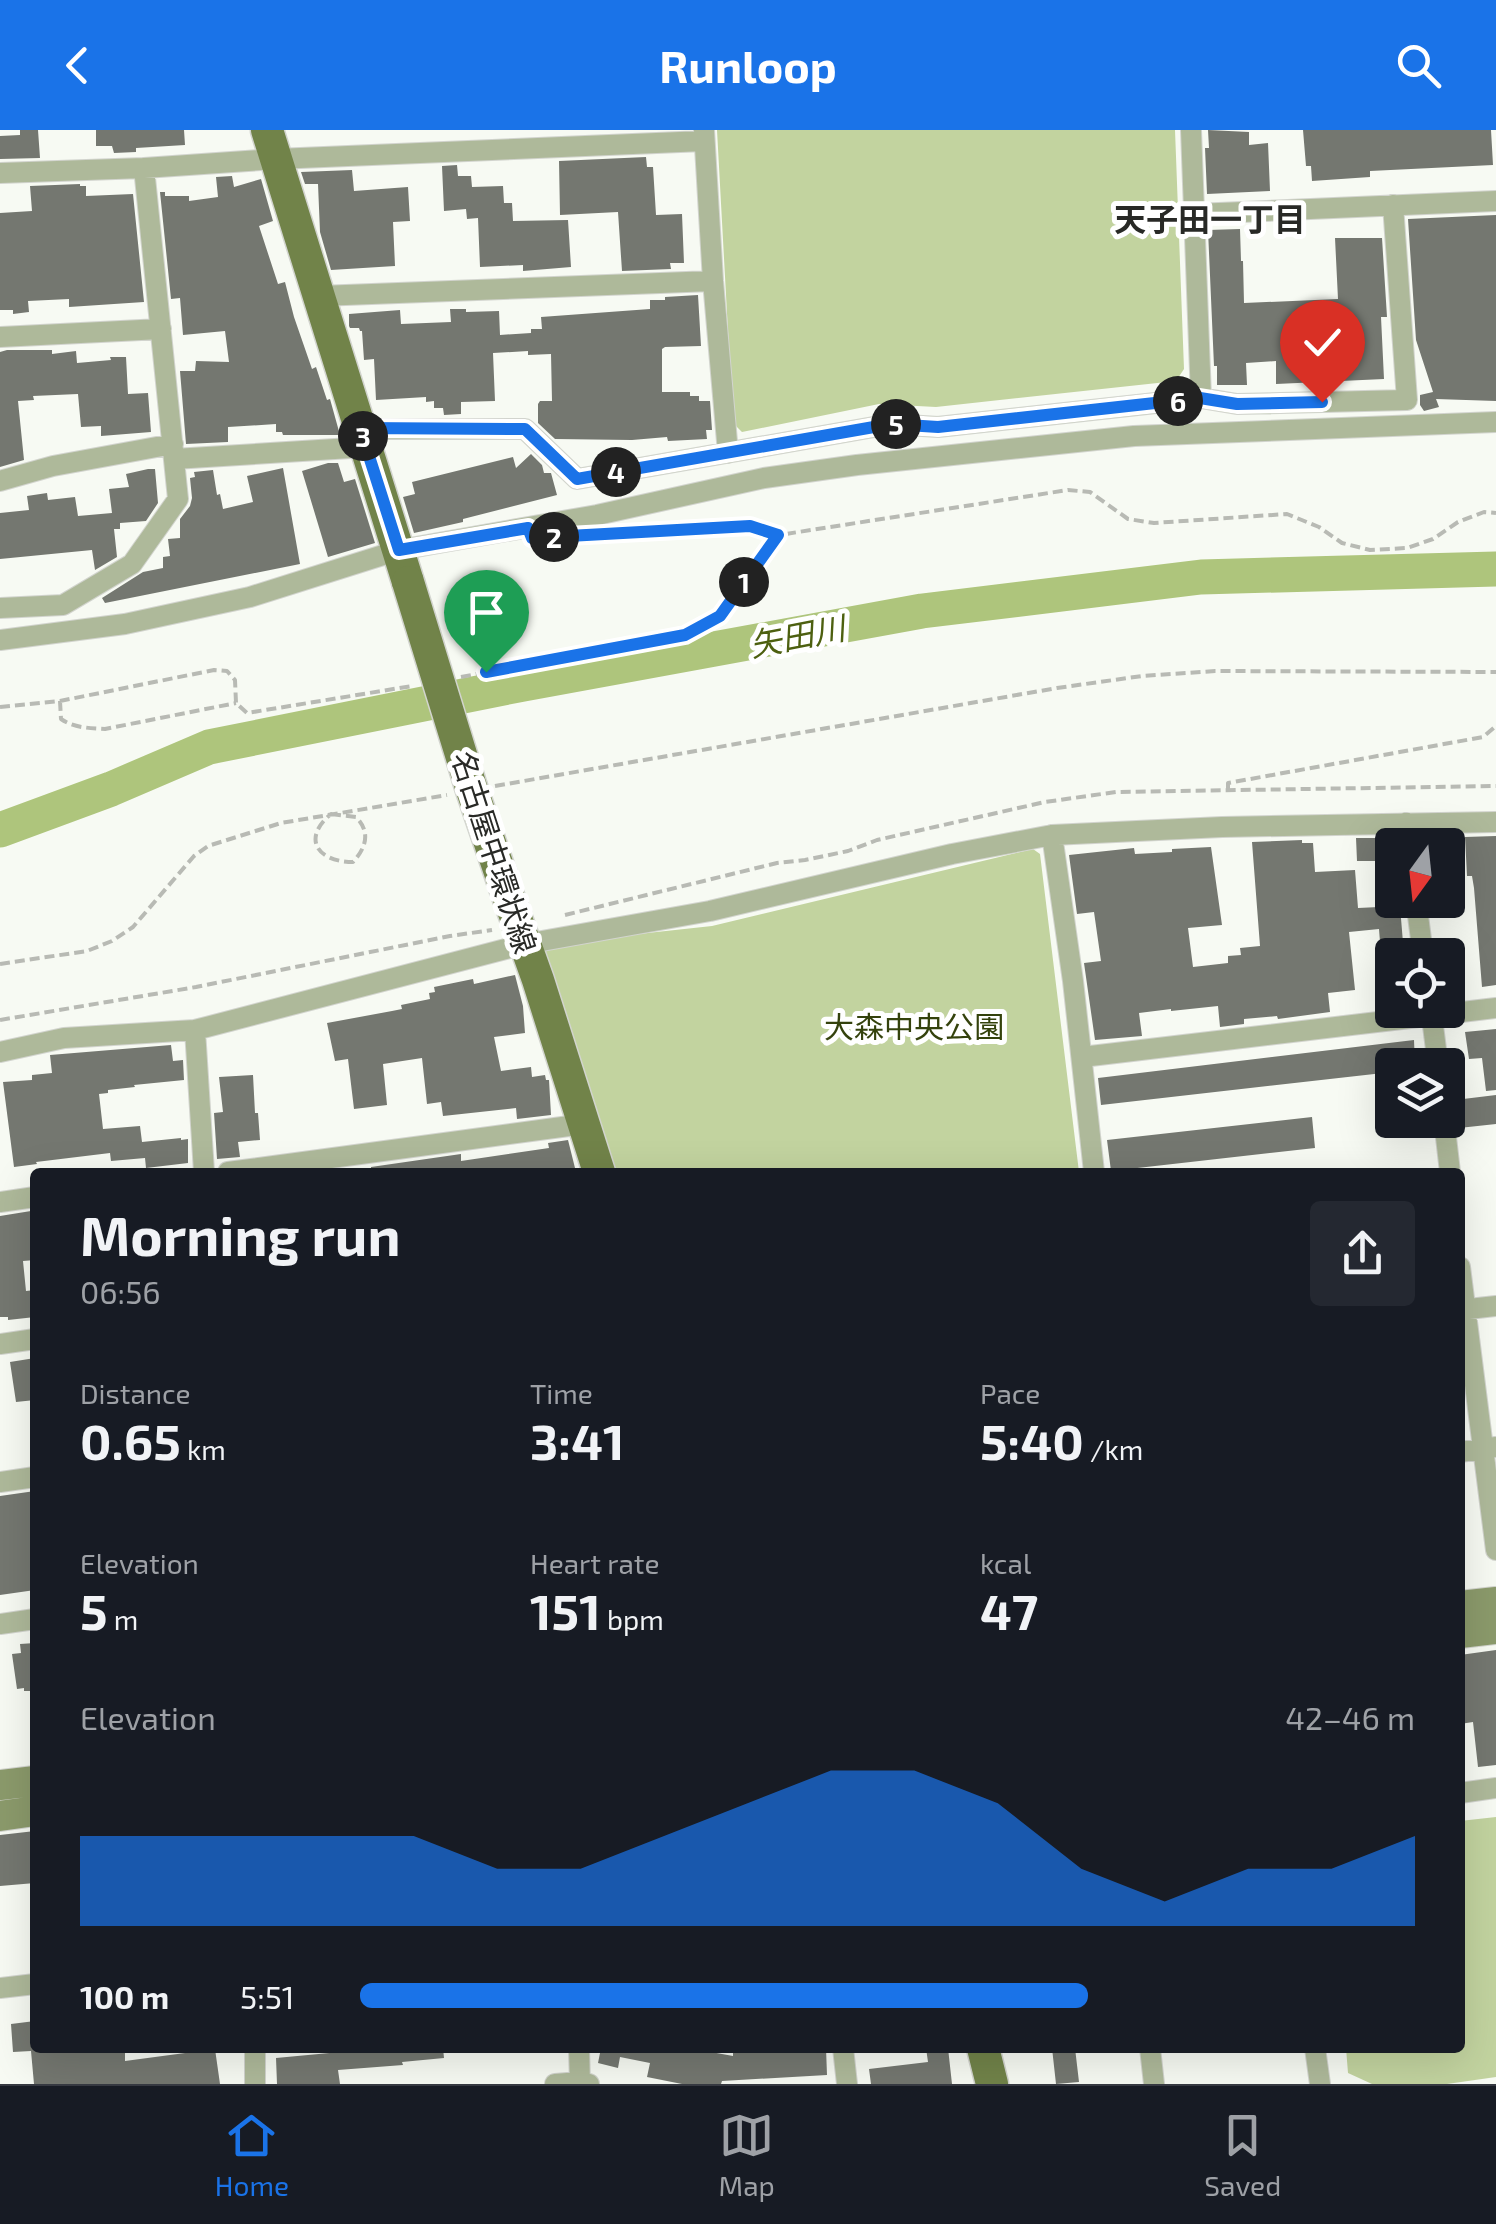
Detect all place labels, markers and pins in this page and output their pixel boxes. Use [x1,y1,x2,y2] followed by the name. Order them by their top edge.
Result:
[1280,300,1365,403] pin
[1153,376,1203,426] pin: 6
[871,399,921,449] pin: 5
[338,411,388,461] pin: 3
[591,447,641,497] pin: 4
[529,512,579,562] pin: 2
[719,557,769,607] pin: 1
[444,570,529,673] pin

